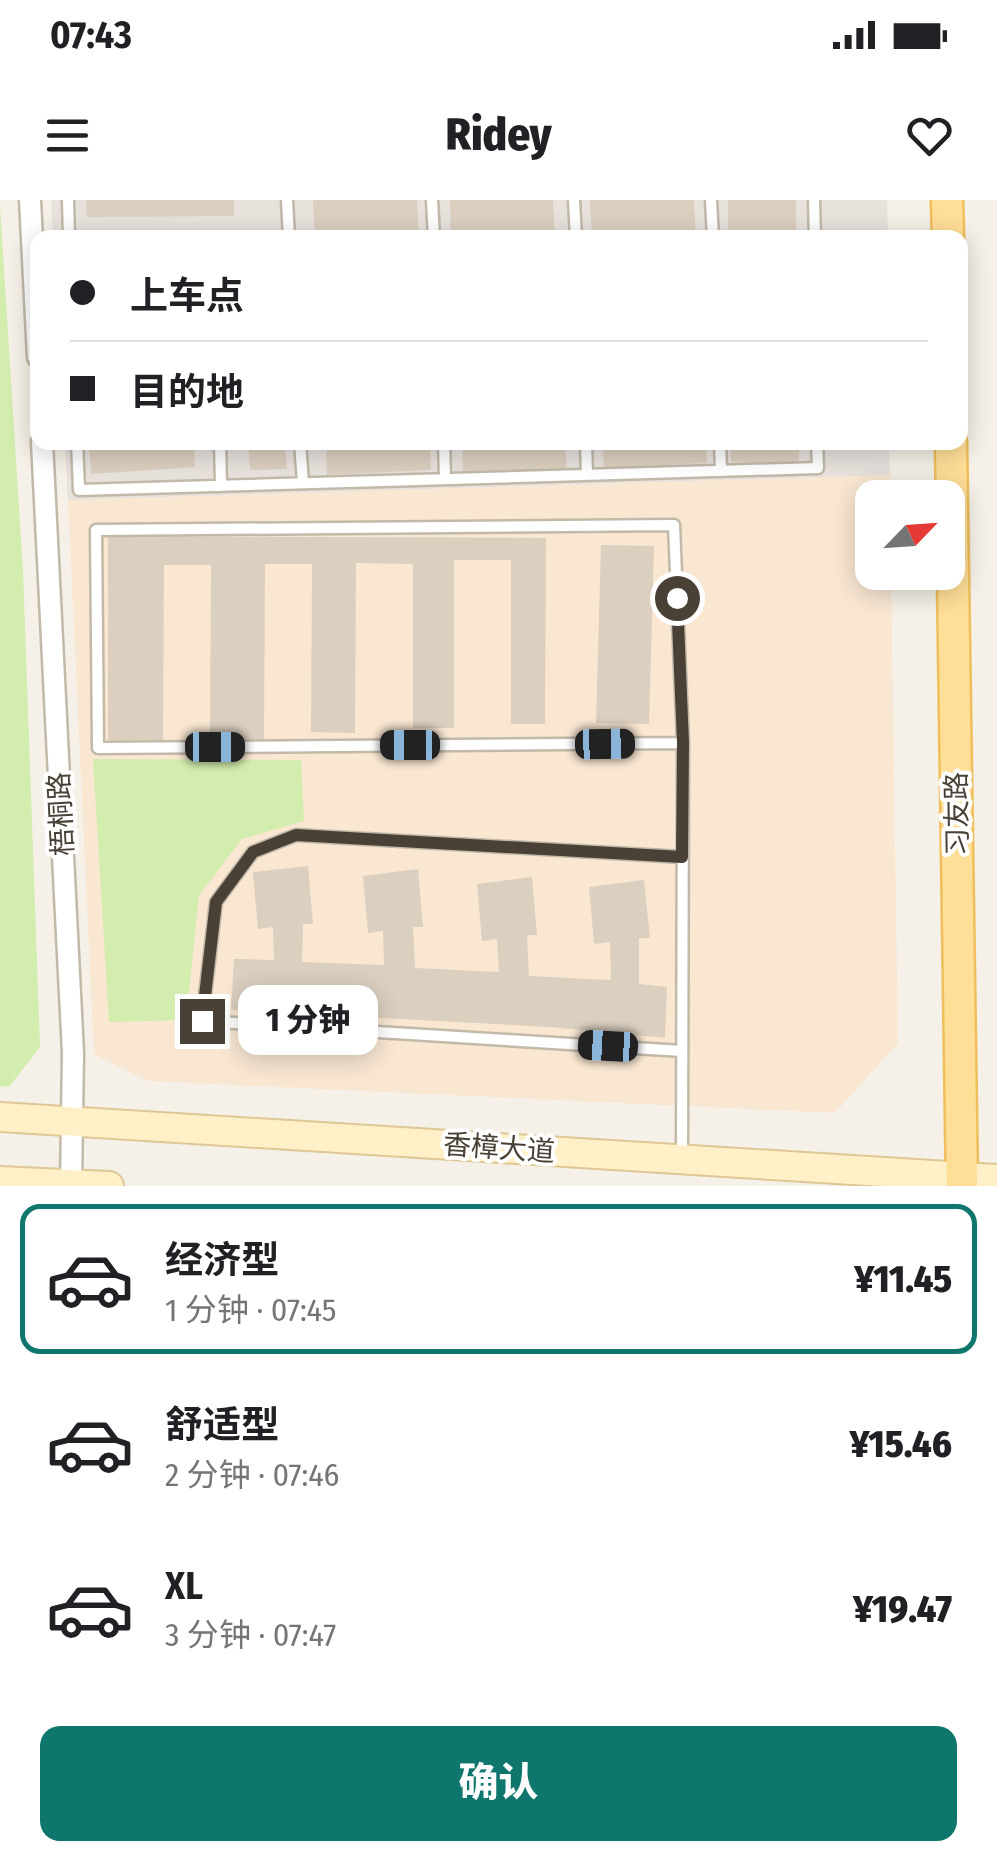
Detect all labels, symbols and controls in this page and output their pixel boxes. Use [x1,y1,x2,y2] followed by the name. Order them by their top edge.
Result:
[50,12,132,58] text: 07:43
[40,108,95,163] icon: menu
[445,108,552,162] text: Ridey
[902,108,957,163] icon: heart
[130,273,244,319] text: 上车点
[130,369,244,415] text: 目的地
[855,480,965,590] north arrow
[855,480,965,590] map controls
[655,576,700,621] route start
[575,728,635,760] car
[380,730,440,760] car
[185,732,245,762] car
[42,771,80,857] street label: 梧桐路
[940,772,974,856] street label: 习友路
[237,986,377,1056] callout: 1 分钟
[180,999,225,1044] route end
[266,1001,350,1039] text: 1 分钟
[577,1029,639,1063] car
[442,1128,556,1168] street label: 香樟大道
[45,1234,135,1324] icon: car
[165,1237,279,1283] text: 经济型
[854,1256,952,1302] text: ¥11.45
[165,1291,336,1329] text: 1 分钟 · 07:45
[45,1399,135,1489] icon: car
[165,1402,279,1448] text: 舒适型
[849,1421,952,1467] text: ¥15.46
[165,1456,340,1494] text: 2 分钟 · 07:46
[165,1563,203,1609] text: XL
[45,1564,135,1654] icon: car
[853,1586,952,1632] text: ¥19.47
[165,1616,336,1654] text: 3 分钟 · 07:47
[40,1726,957,1841] button: 确认

